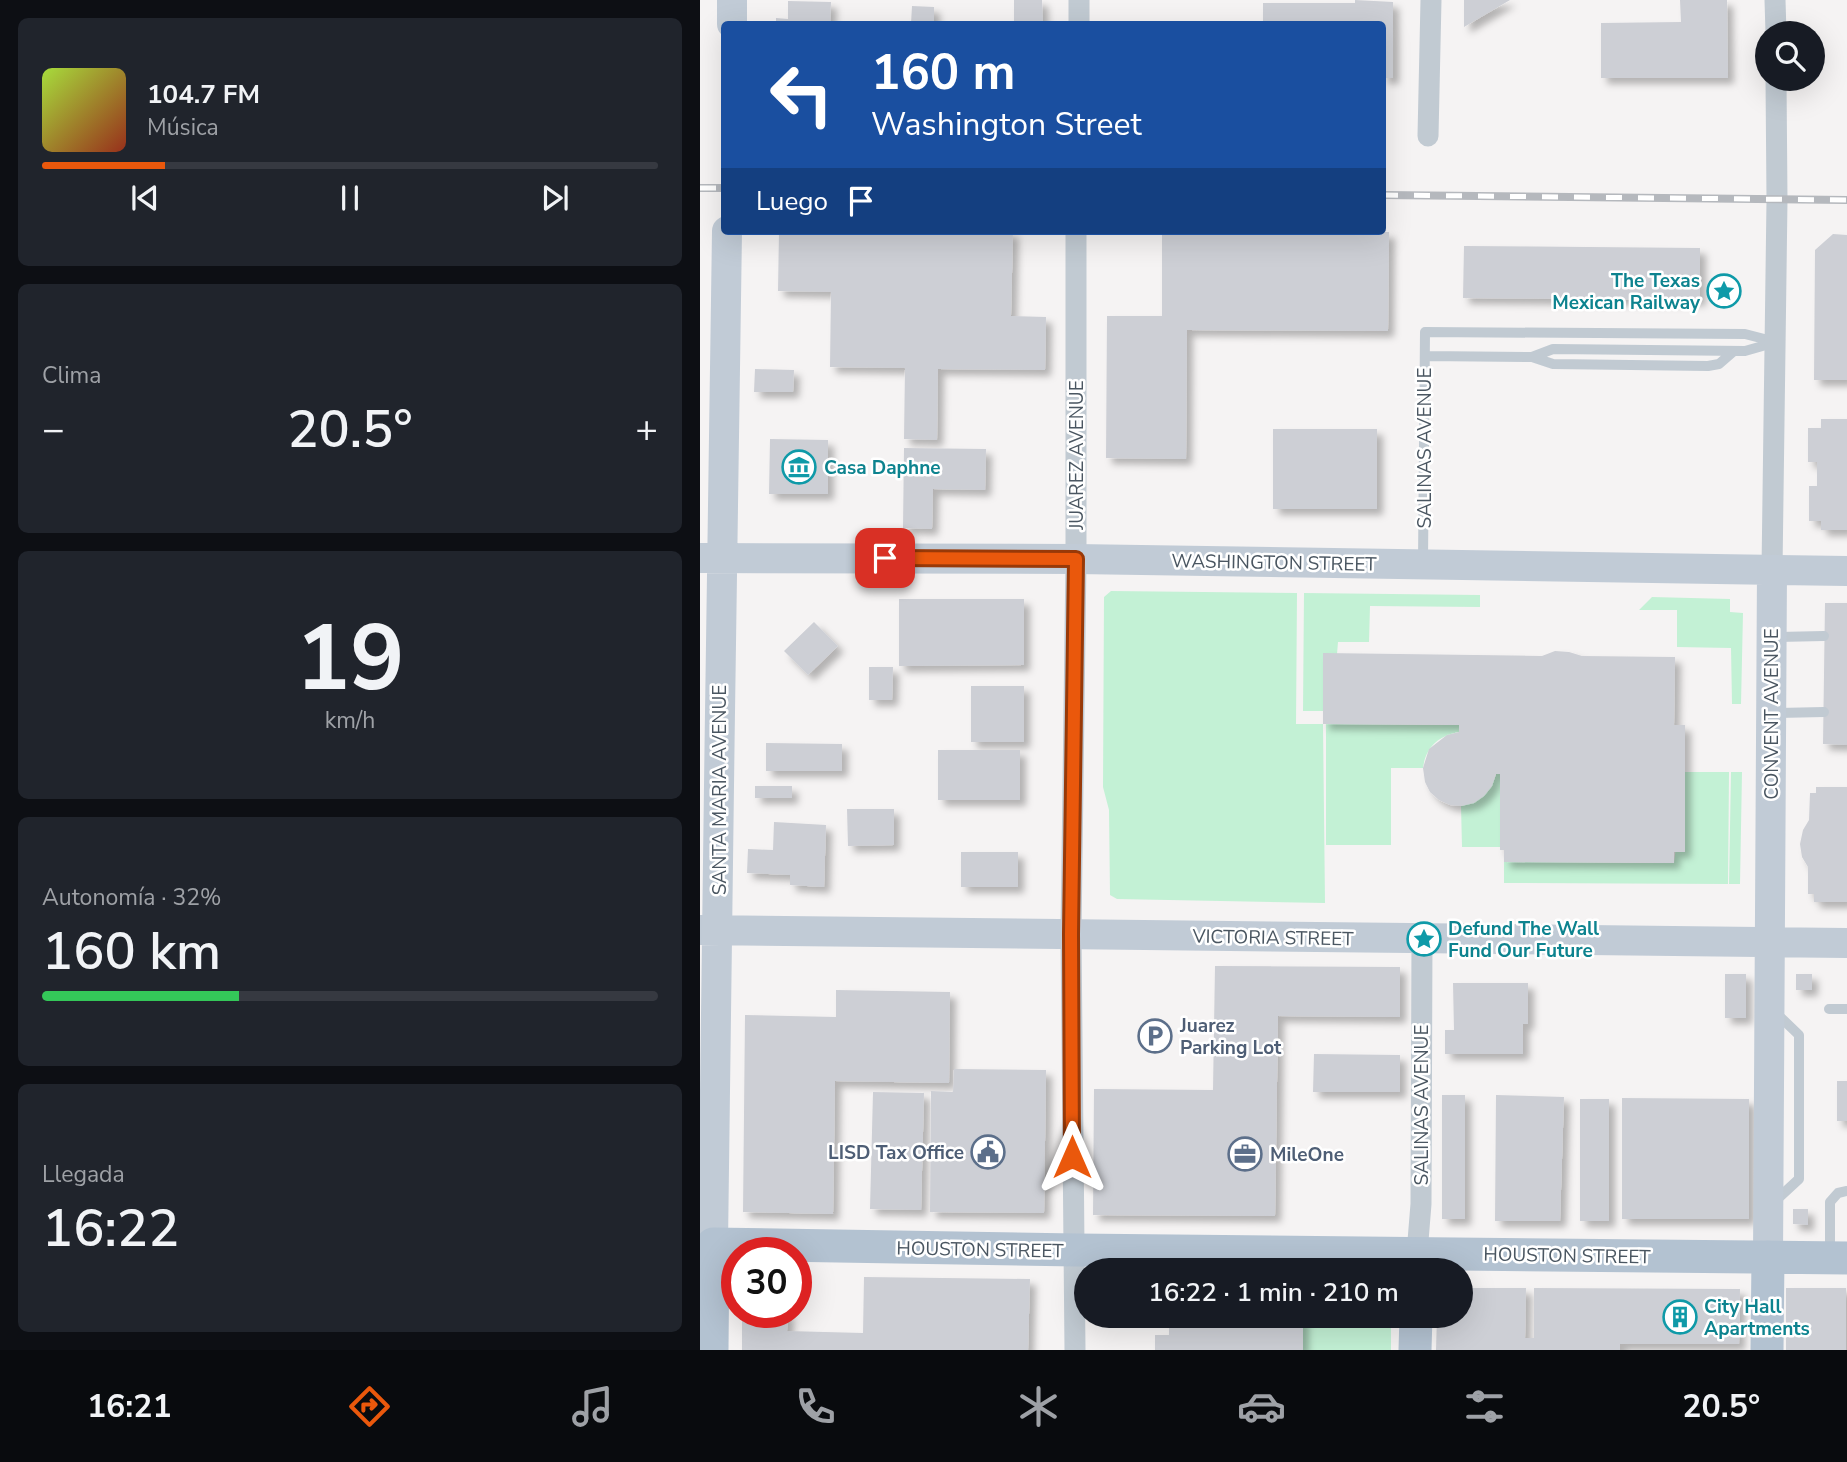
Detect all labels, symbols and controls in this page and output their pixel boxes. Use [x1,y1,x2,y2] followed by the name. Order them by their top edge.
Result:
[1755,21,1825,91] map controls
[1755,21,1825,91] button: search
[871,39,1015,106] text: 160 m
[756,49,847,140] icon: left
[147,77,260,112] text: 104.7 FM
[871,103,1142,146] text: Washington Street
[147,112,219,143] text: Música
[126,179,164,217] icon: previous
[331,179,369,217] icon: pause
[536,179,574,217] icon: next
[842,182,880,220] icon: arrive
[756,184,828,219] text: Luego
[1552,268,1701,316] place label: The Texas Mexican Railway
[1705,272,1743,310] place icon: The Texas Mexican Railway
[42,360,102,391] text: Clima
[1412,368,1438,529] street label: SALINAS AVENUE
[1064,380,1090,531] street label: JUAREZ AVENUE
[287,394,413,465] text: 20.5°
[42,404,65,455] text: −
[635,404,658,455] text: +
[780,448,818,486] museum icon: Casa Daphne
[824,455,941,481] place label: Casa Daphne
[855,528,915,588] pin
[866,539,904,577] icon: arrive
[1171,548,1377,578] street label: WASHINGTON STREET
[295,597,405,721] text: 19
[1759,628,1785,800] street label: CONVENT AVENUE
[707,685,733,895] street label: SANTA MARIA AVENUE
[325,705,375,736] text: km/h
[42,882,222,913] text: Autonomía · 32%
[42,916,221,987] text: 160 km
[1448,916,1599,964] place label: Defund The Wall Fund Our Future
[1405,920,1443,958] place icon: Defund The Wall Fund Our Future
[1191,924,1354,952] street label: VICTORIA STREET
[1179,1013,1282,1061] place label: Juarez Parking Lot
[1136,1017,1174,1055] parking icon: Juarez Parking Lot
[1409,1025,1435,1186] street label: SALINAS AVENUE
[1035,1120,1109,1194] position arrow
[969,1133,1007,1171] public building icon: LISD Tax Office
[1226,1135,1264,1173] office icon: MileOne
[828,1140,964,1166] place label: LISD Tax Office
[1270,1142,1344,1168] place label: MileOne
[42,1159,125,1190] text: Llegada
[42,1193,179,1264] text: 16:22
[896,1236,1064,1264] street label: HOUSTON STREET
[721,1237,812,1328] speed limit sign: 30
[1483,1242,1651,1270] street label: HOUSTON STREET
[1148,1275,1399,1310] text: 16:22 · 1 min · 210 m
[1704,1294,1810,1342] place label: City Hall Apartments
[1661,1298,1699,1336] building icon: City Hall Apartments
[345,1382,394,1431] icon: directions
[568,1382,617,1431] icon: music
[791,1382,840,1431] icon: phone
[1014,1382,1063,1431] icon: climate
[1237,1382,1286,1431] icon: car
[1460,1382,1509,1431] icon: filters
[87,1385,172,1428] text: 16:21
[1682,1385,1760,1428] text: 20.5°

